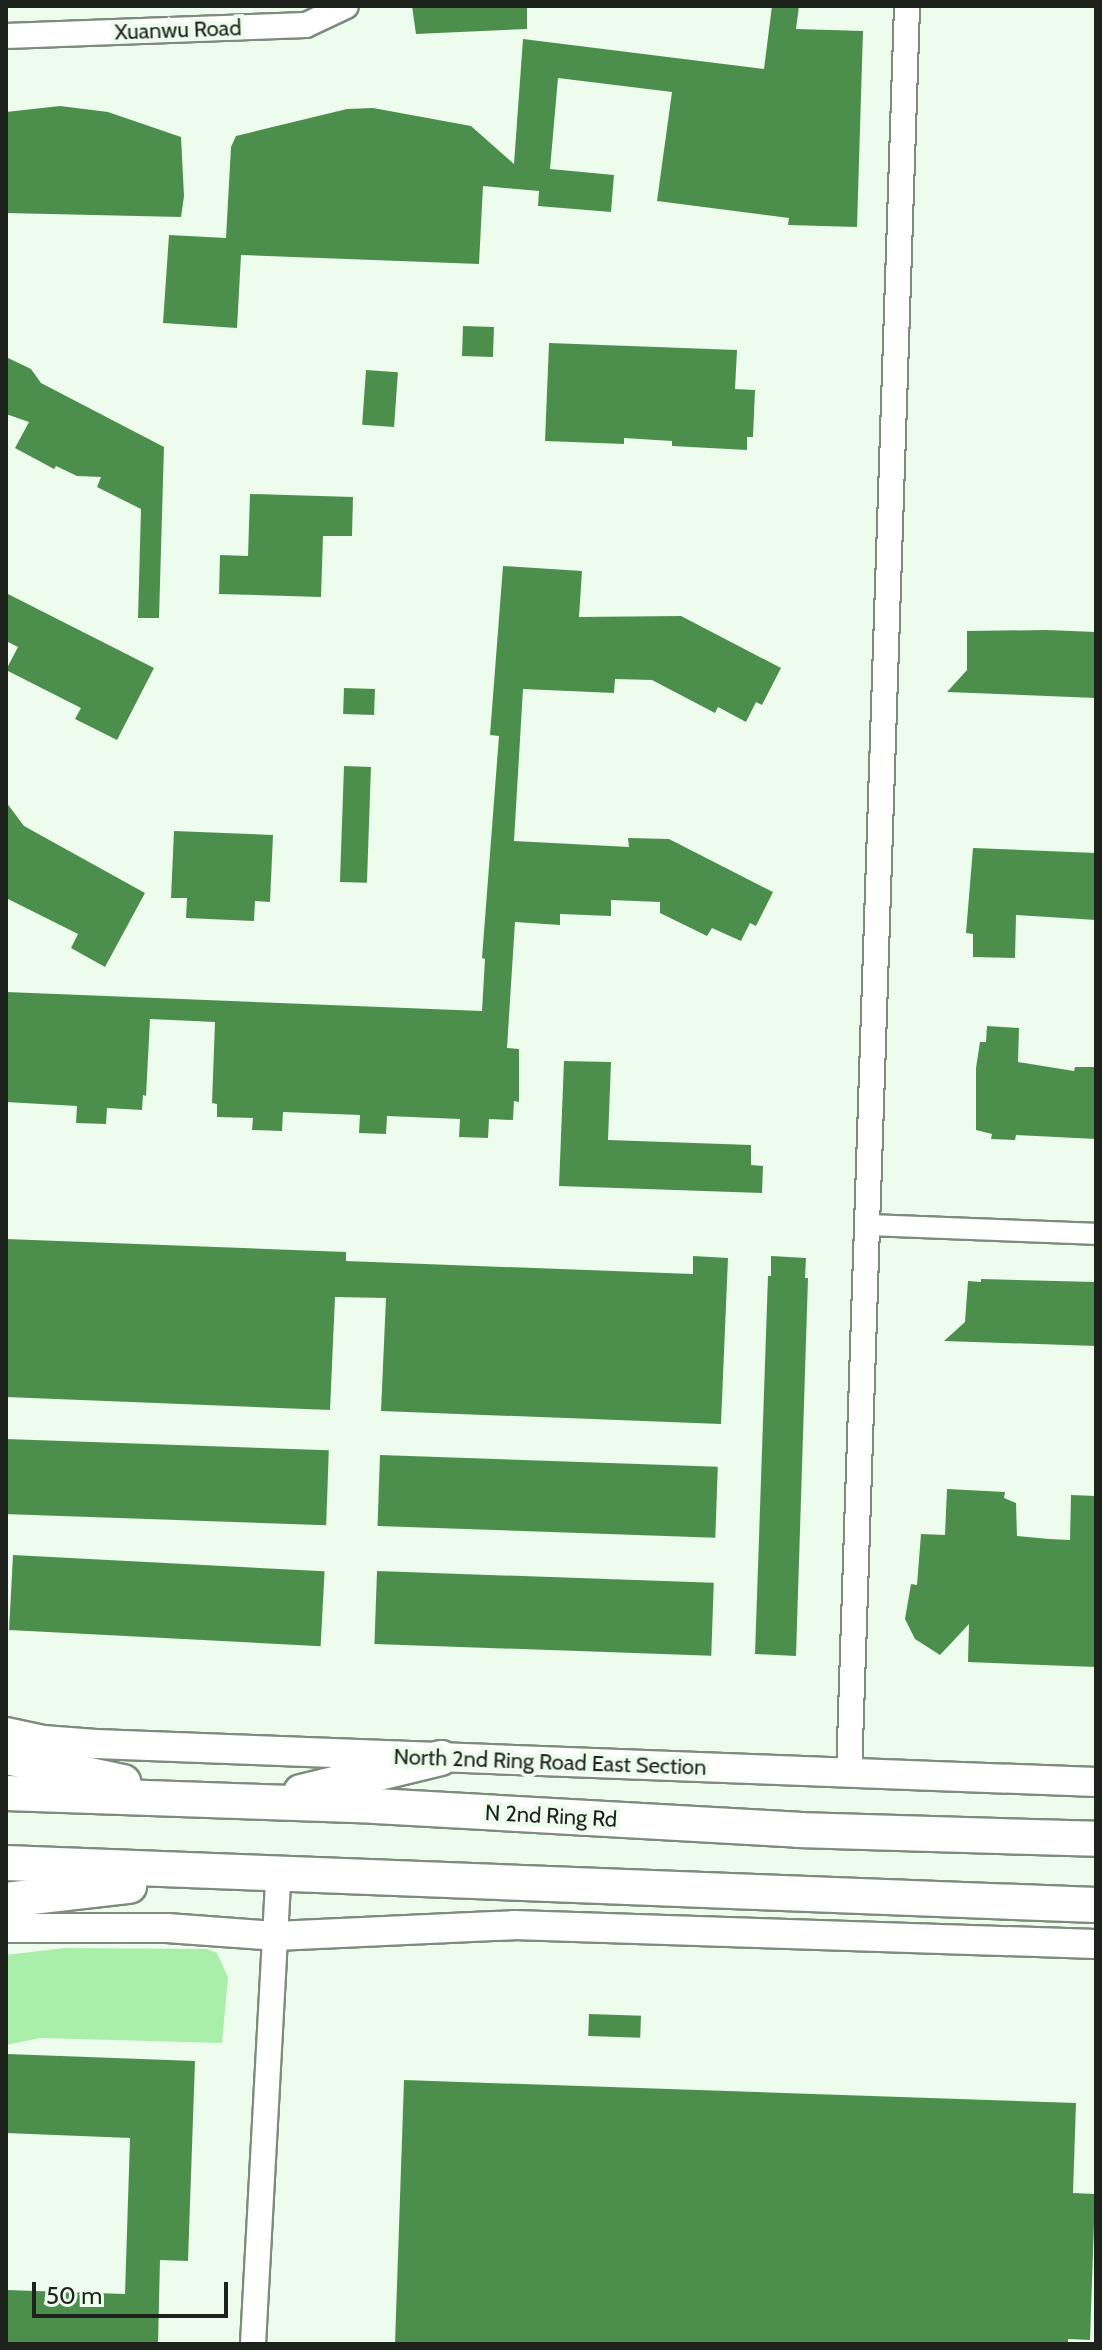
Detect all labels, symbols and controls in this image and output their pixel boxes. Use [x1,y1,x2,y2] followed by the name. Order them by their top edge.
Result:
[114,15,242,45] street label: Xuanwu Road
[393,1743,707,1781] street label: North 2nd Ring Road East Section
[484,1799,618,1833] street label: N 2nd Ring Rd
[36,2266,232,2316] scale bar
[46,2281,102,2310] text: 50 m

